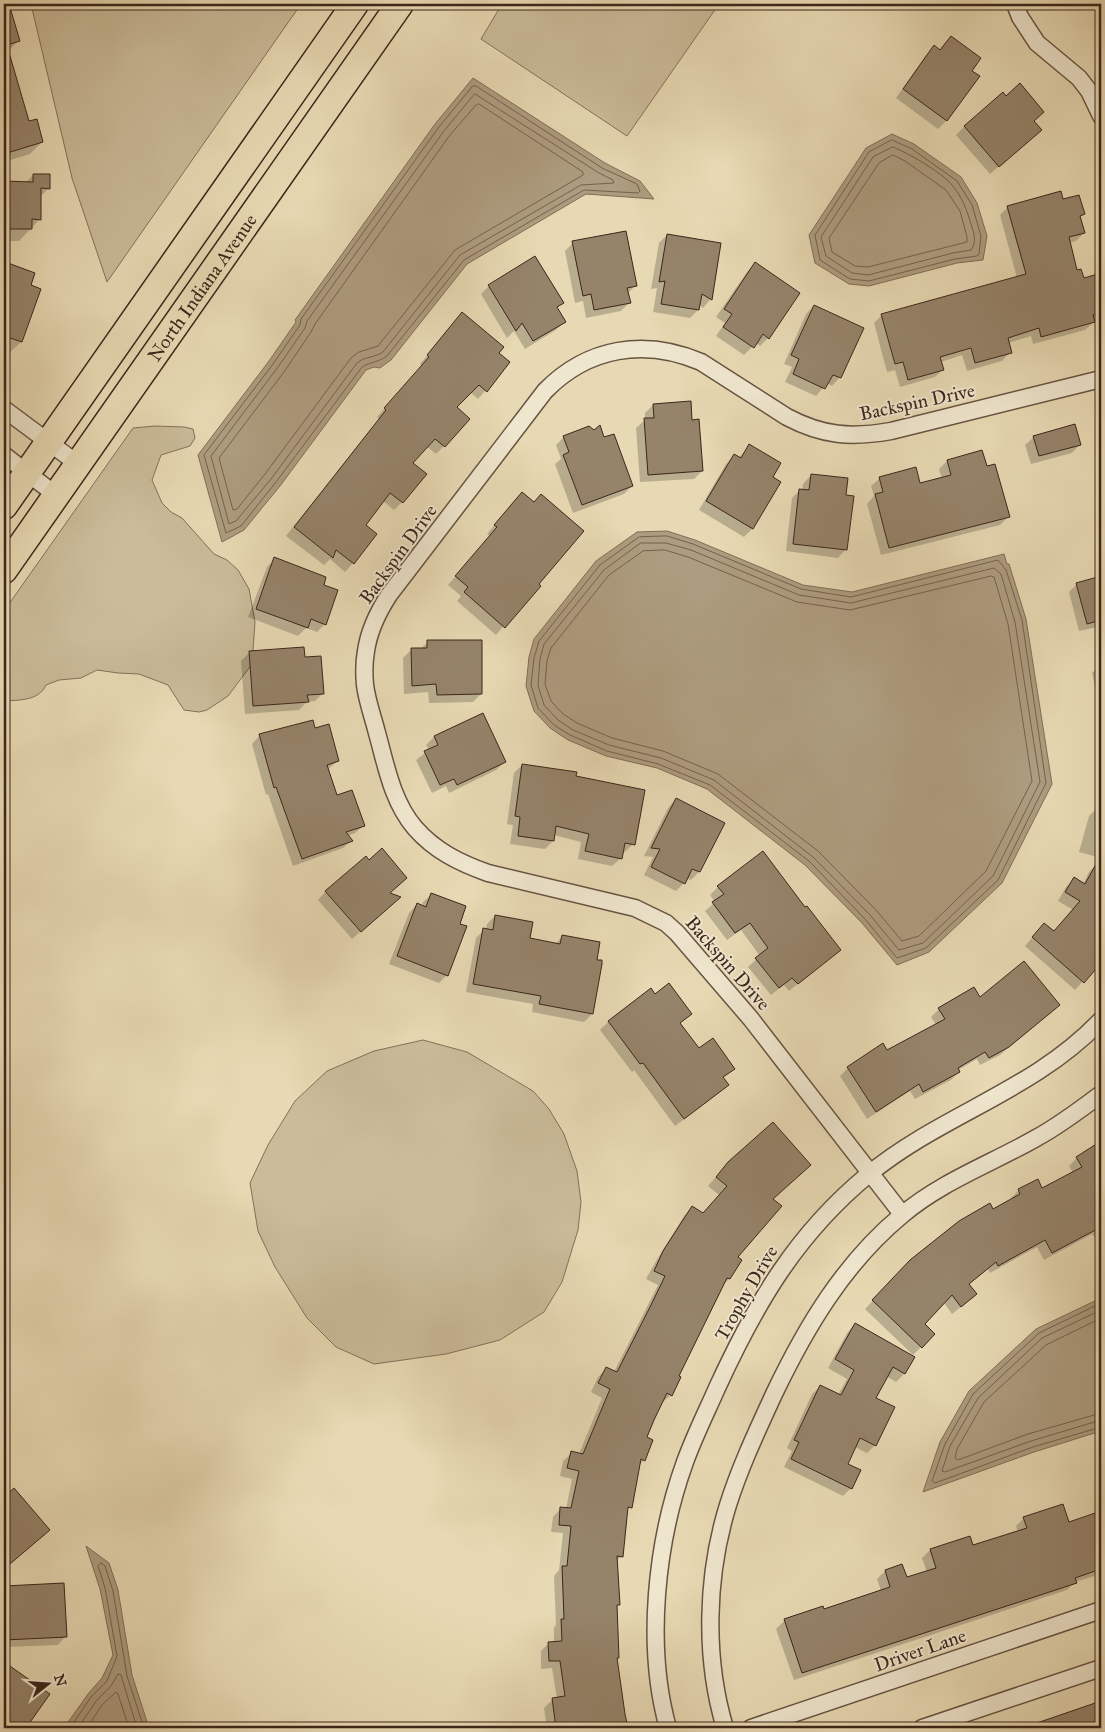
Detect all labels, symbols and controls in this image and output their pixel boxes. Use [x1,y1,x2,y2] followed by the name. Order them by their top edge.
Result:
[142,209,261,365] street label: North Indiana Avenue
[857,379,977,425] street label: Backspin Drive
[354,500,442,608] street label: Backspin Drive
[681,911,775,1015] street label: Backspin Drive
[710,1241,782,1345] street label: Trophy Drive
[871,1624,969,1676] street label: Driver Lane
[22,1660,72,1710] north arrow
[50,1672,70,1689] text: N

